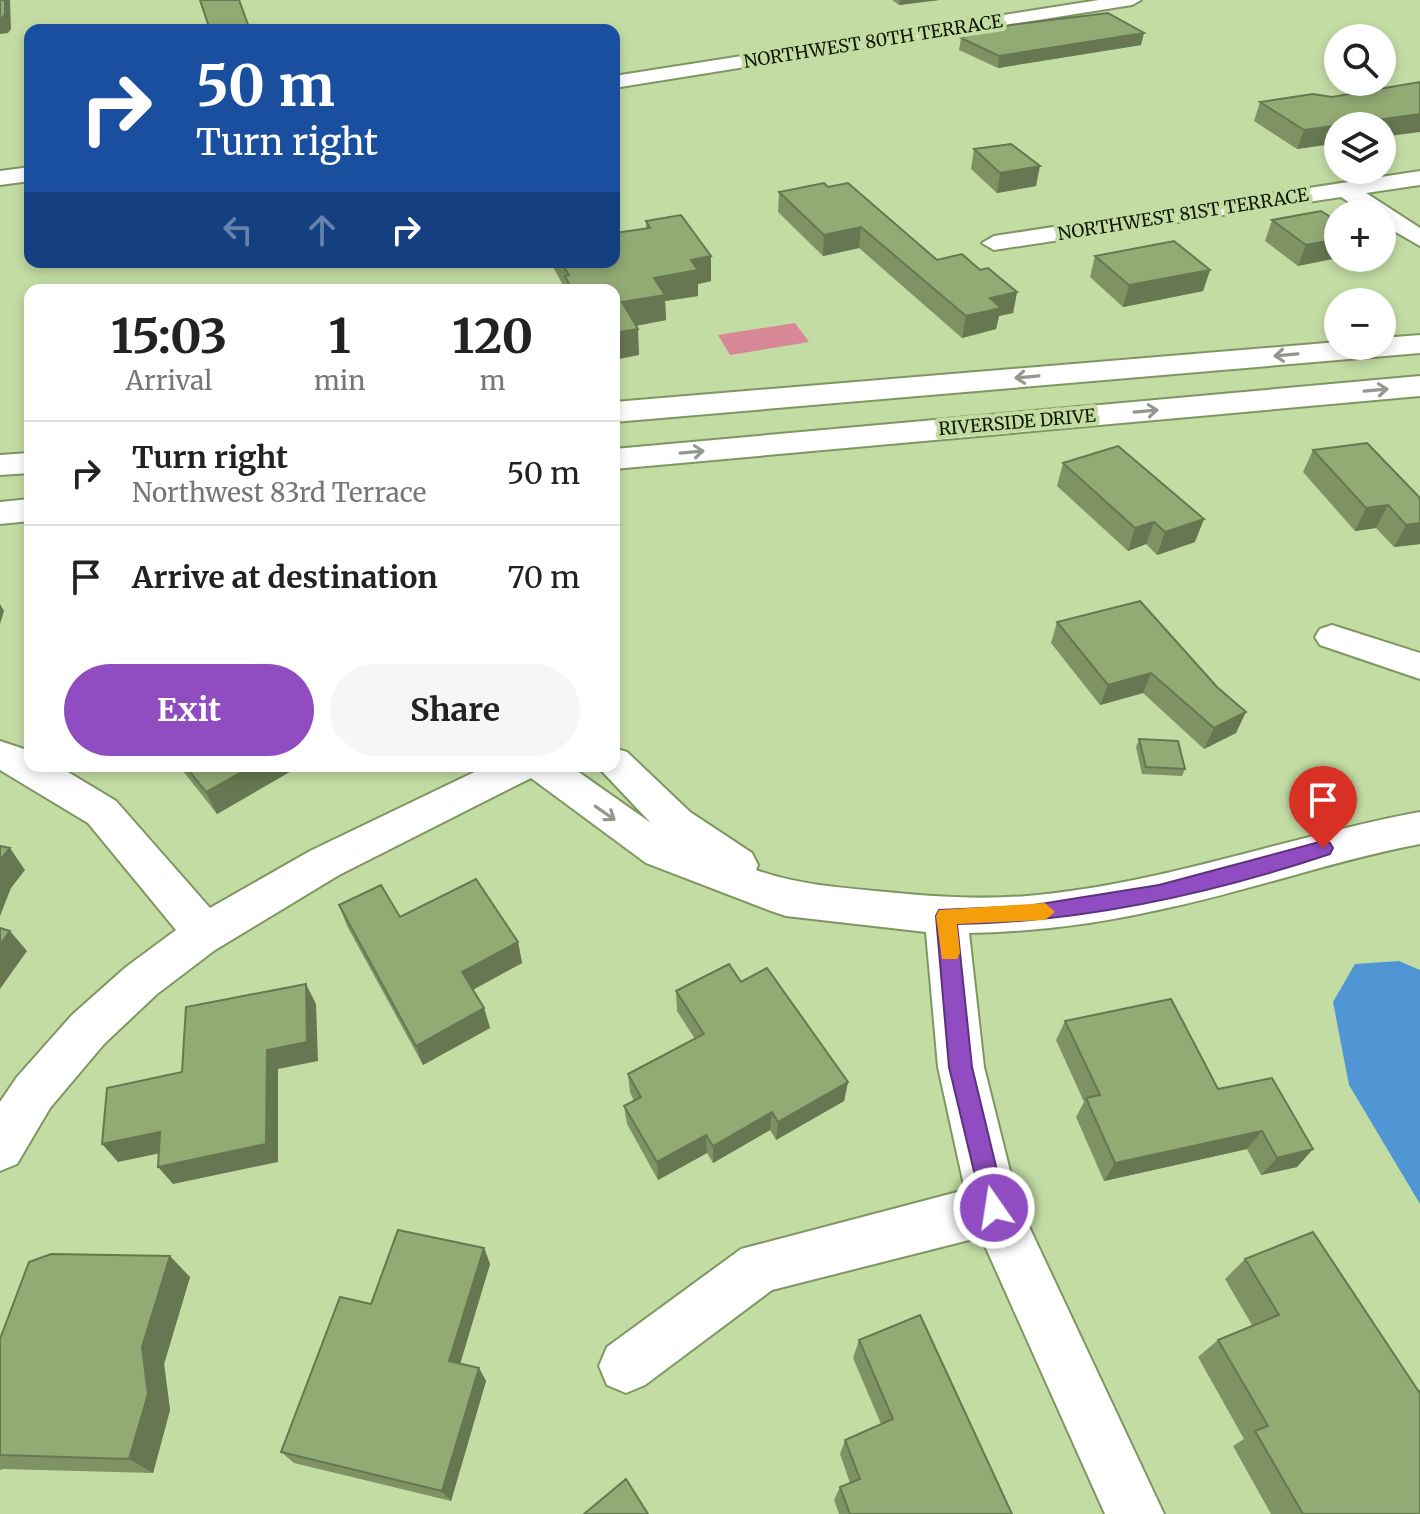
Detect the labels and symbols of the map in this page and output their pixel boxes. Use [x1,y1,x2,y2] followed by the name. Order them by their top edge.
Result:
[742,9,1005,73] street label: NORTHWEST 80TH TERRACE
[1056,183,1311,245] street label: NORTHWEST 81ST TERRACE
[1274,348,1300,363] one-way arrow
[1014,370,1041,385] one-way arrow
[1362,382,1388,397] one-way arrow
[1132,403,1159,418] one-way arrow
[937,404,1097,440] street label: RIVERSIDE DRIVE
[678,444,705,459] one-way arrow
[1289,766,1357,848] pin
[593,805,615,821] one-way arrow
[952,1166,1036,1250] position arrow

